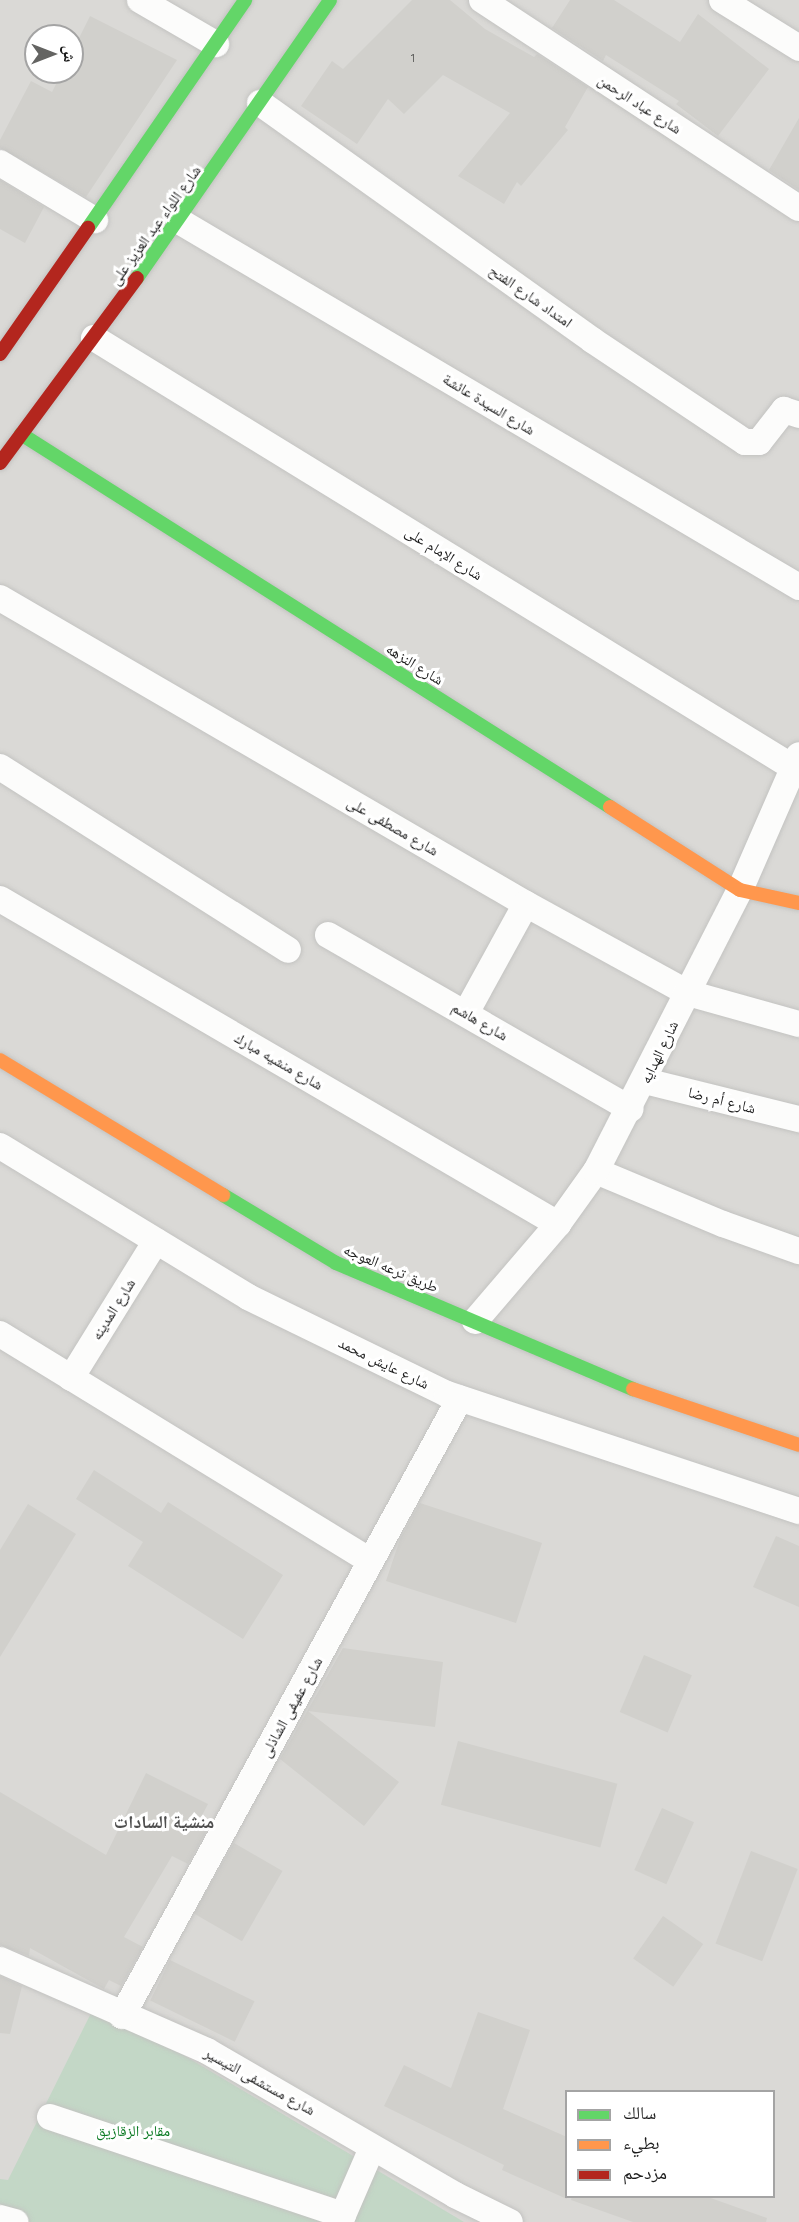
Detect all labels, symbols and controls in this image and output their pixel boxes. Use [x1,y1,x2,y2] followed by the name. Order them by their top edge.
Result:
[24,24,84,84] north arrow
[60,46,80,62] text: ش
[411,51,415,65] house number: 1
[595,70,685,138] street label: شارع عباد الرحمن
[106,162,204,288] street label: شارع اللواء عبد العزيز على
[486,261,576,331] street label: امتداد شارع الفتح
[440,369,538,439] street label: شارع السيدة عائشة
[402,522,486,584] street label: شارع الإمام على
[383,639,447,689] street label: شارع النزهه
[344,793,442,859] street label: شارع مصطفى على
[449,998,511,1044] street label: شارع هاشم
[636,1018,682,1086] street label: شارع الهدايه
[232,1028,326,1094] street label: شارع منشيه مبارك
[686,1083,758,1117] street label: شارع أم رضا
[341,1240,441,1296] street label: طريق ترعه العوجه
[87,1275,139,1343] street label: شارع المدينه
[336,1333,432,1393] street label: شارع عايش محمد
[256,1654,326,1760] street label: شارع عفيفى الشاذلى
[114,1811,214,1833] district label: منشية السادات
[201,2043,319,2119] street label: شارع مستشفى التيسير
[565,2090,775,2198] legend
[623,2101,656,2124] text: سالك
[96,2122,170,2140] park label: مقابر الزقازيق
[623,2131,660,2154] text: بطيء
[623,2161,667,2184] text: مزدحم

